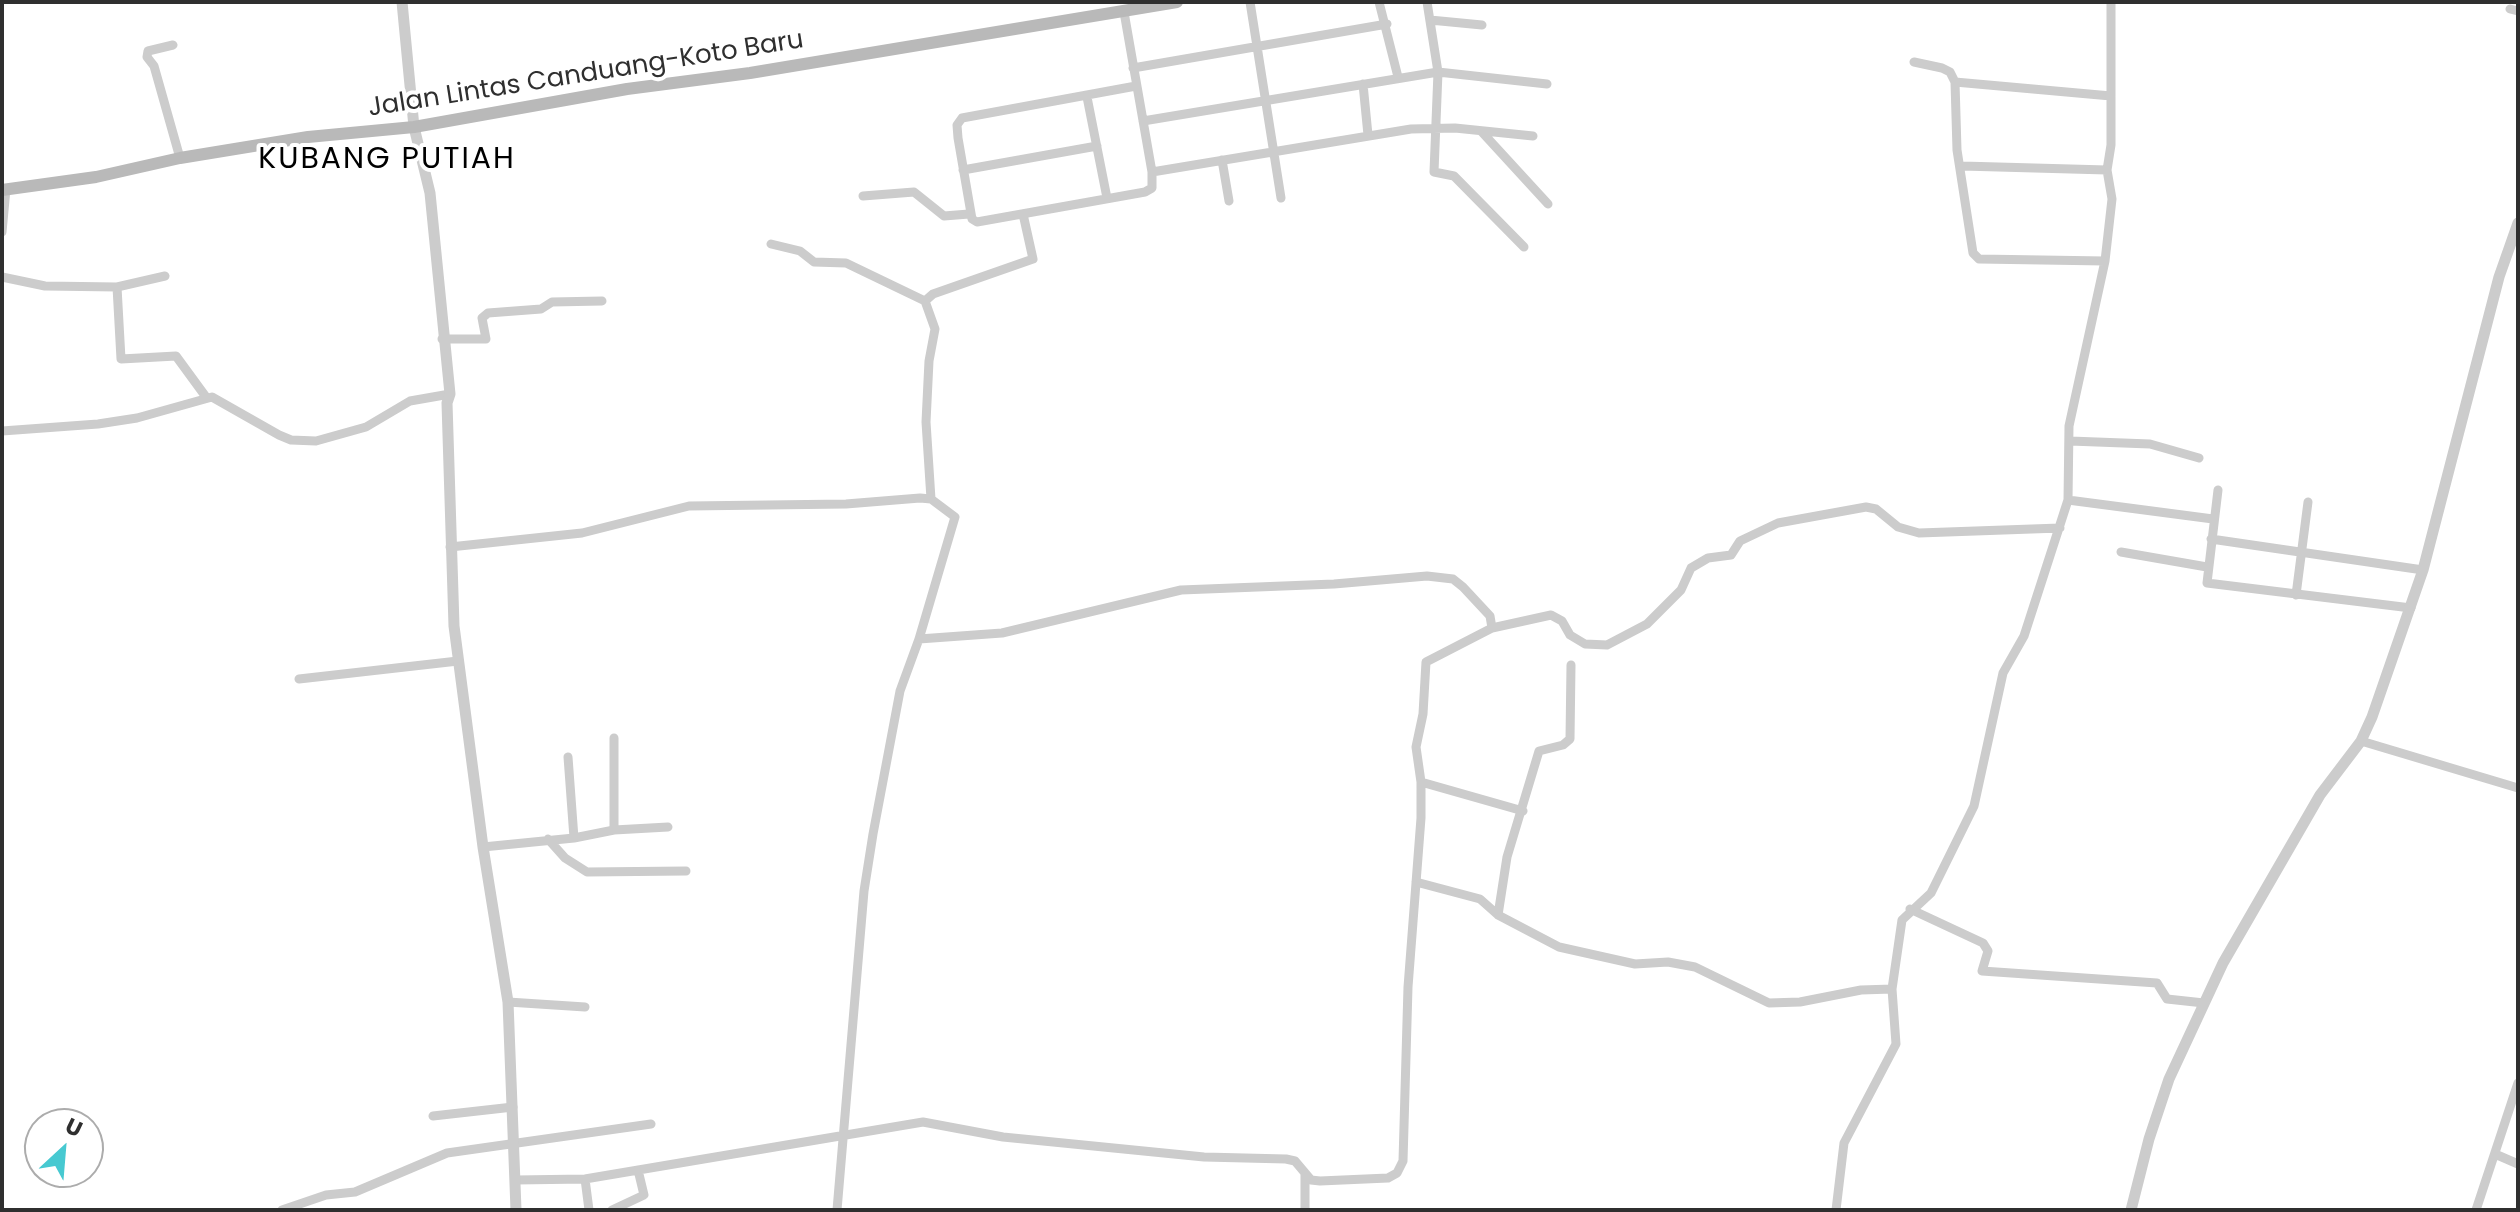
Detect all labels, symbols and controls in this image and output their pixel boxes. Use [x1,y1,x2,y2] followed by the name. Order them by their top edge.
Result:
[366,25,806,125] street label: Jalan Lintas Canduang-Koto Baru
[258,142,516,178] district label: KUBANG PUTIAH
[24,1108,104,1188] north arrow
[60,1110,88,1145] text: U

